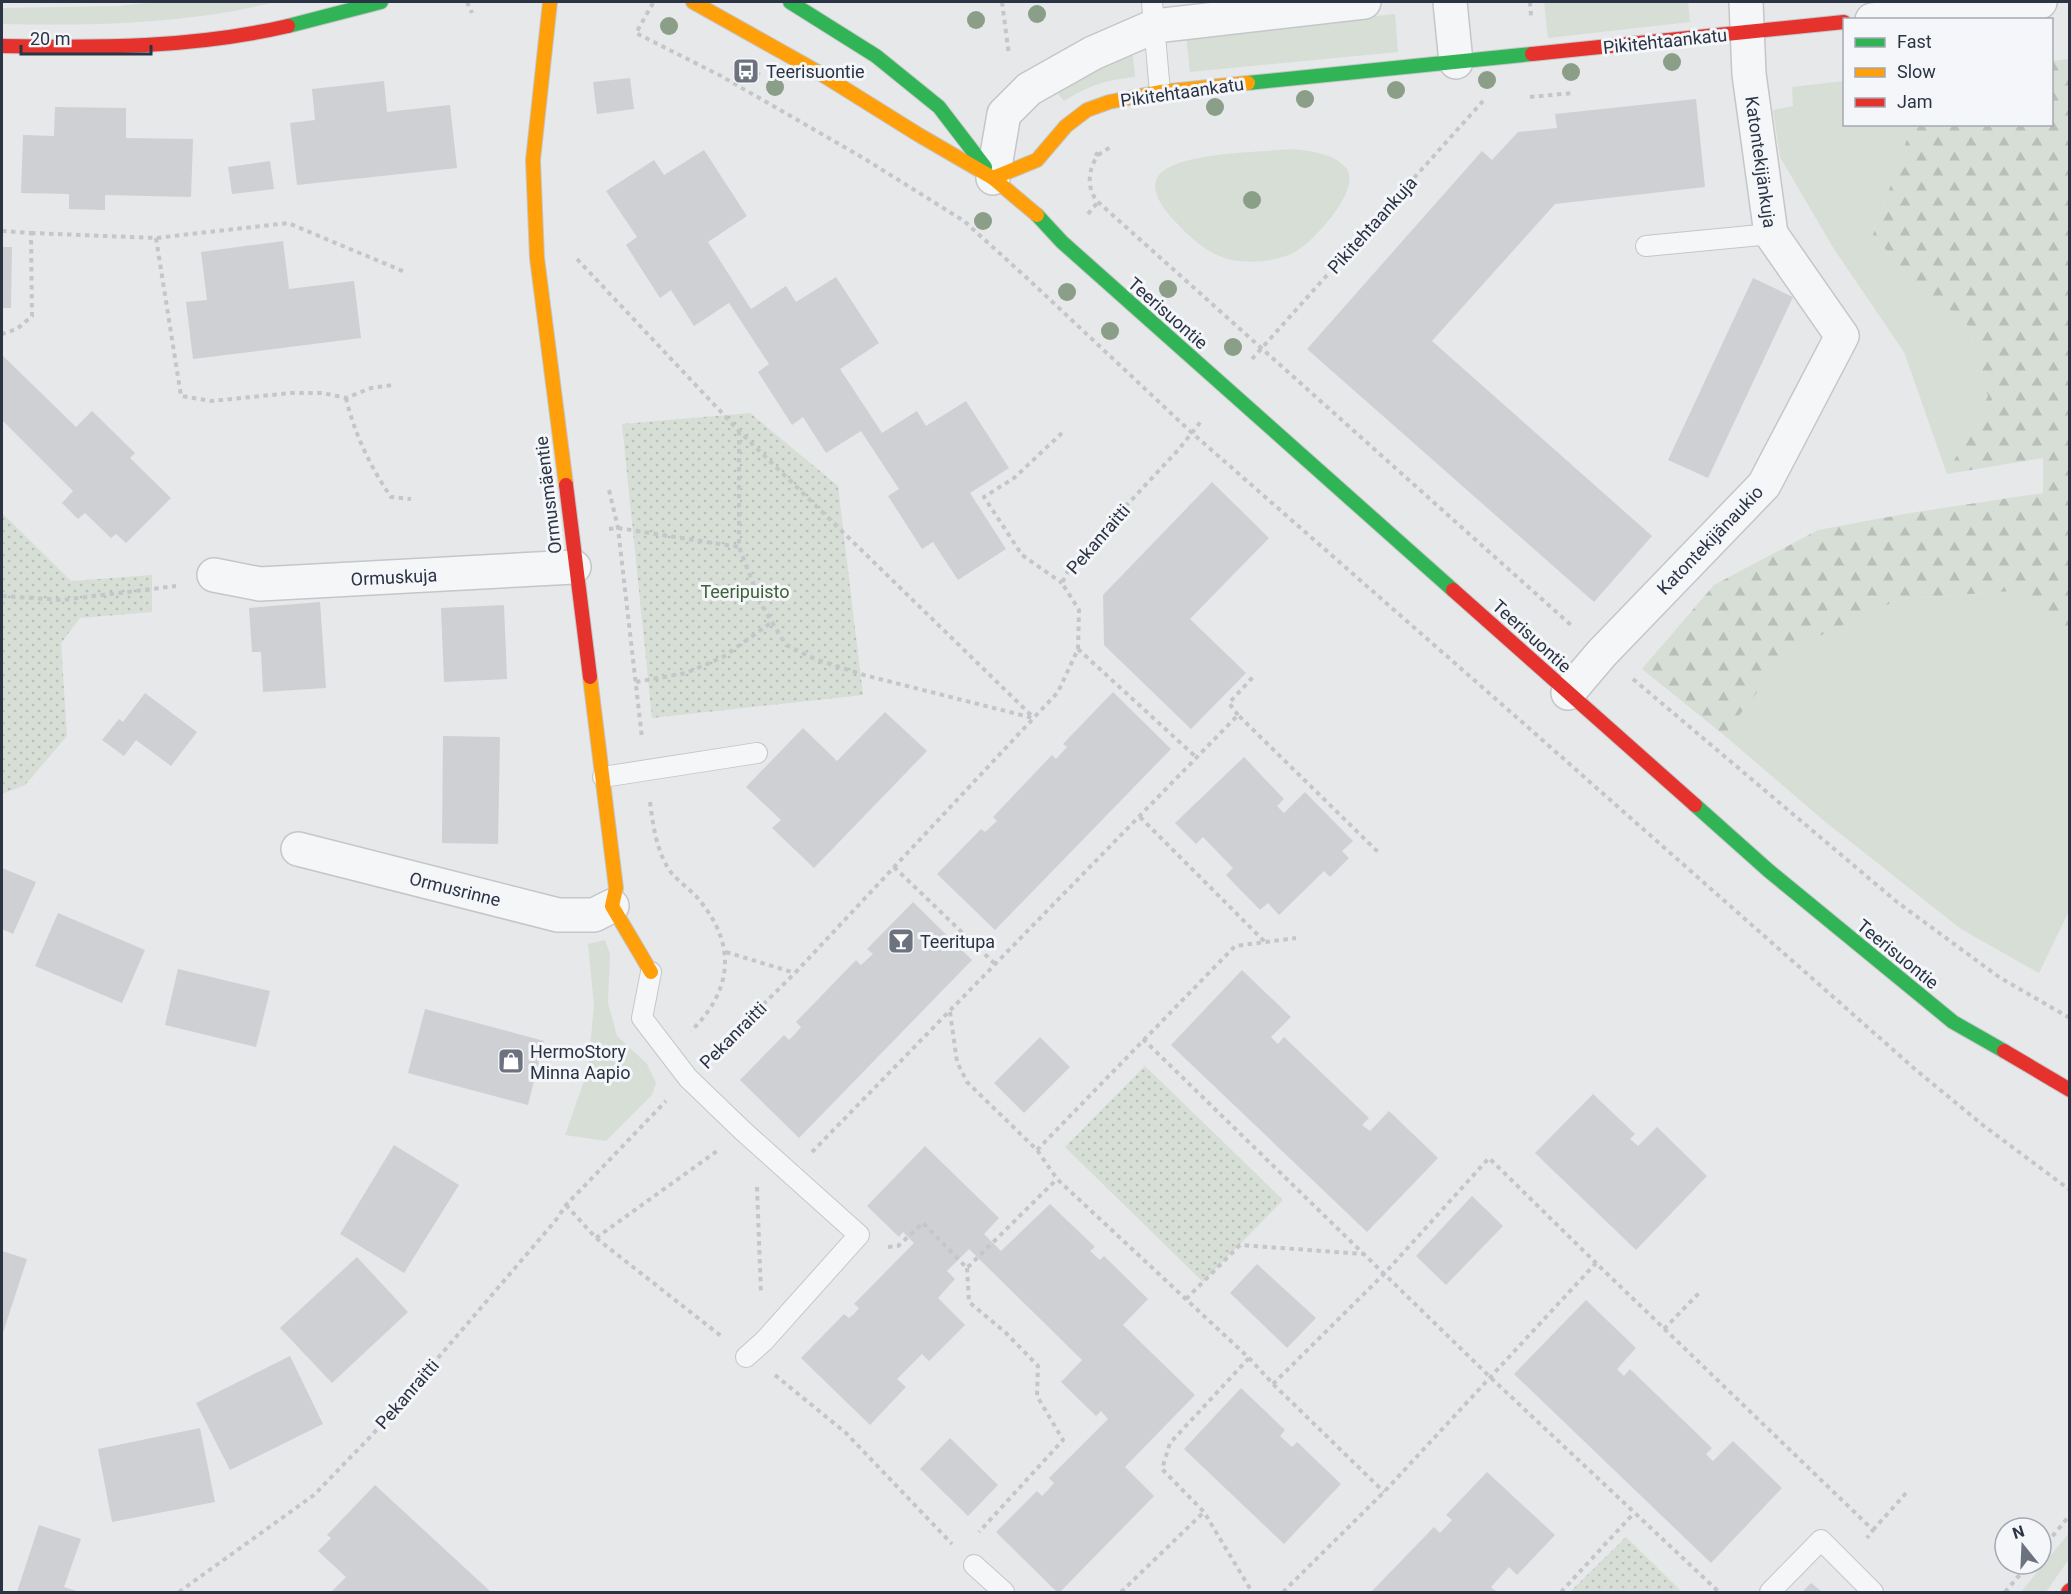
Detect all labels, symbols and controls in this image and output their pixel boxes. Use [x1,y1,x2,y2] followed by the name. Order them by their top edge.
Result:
[21,18,152,56] scale bar
[1843,18,2053,126] legend
[1602,24,1728,58] street label: Pikitehtaankatu
[30,28,70,49] text: 20 m
[1897,31,1932,52] text: Fast
[731,56,761,86] bus stop icon: Teerisuontie
[766,61,865,82] place label: Teerisuontie
[1897,61,1936,82] text: Slow
[1119,73,1245,111] street label: Pikitehtaankatu
[1897,91,1933,112] text: Jam
[1741,95,1781,229] street label: Katontekijänkuja
[1323,172,1421,278] street label: Pikitehtaankuja
[1124,273,1212,353] street label: Teerisuontie
[530,435,566,555] street label: Ormusmäentie
[1653,481,1767,599] street label: Katontekijänaukio
[1062,500,1134,578] street label: Pekanraitti
[350,564,438,590] street label: Ormuskuja
[700,581,790,602] park label: Teeripuisto
[1488,595,1576,677] street label: Teerisuontie
[407,868,503,910] street label: Ormusrinne
[1853,915,1943,993] street label: Teerisuontie
[886,926,916,956] bar icon: Teeritupa
[920,931,995,952] place label: Teeritupa
[695,997,771,1073] street label: Pekanraitti
[530,1041,631,1083] place label: HermoStory Minna Aapio
[496,1046,526,1076] shop icon: HermoStory Minna Aapio
[371,1355,443,1433] street label: Pekanraitti
[1993,1516,2053,1576] north arrow
[2010,1521,2027,1543] text: N

